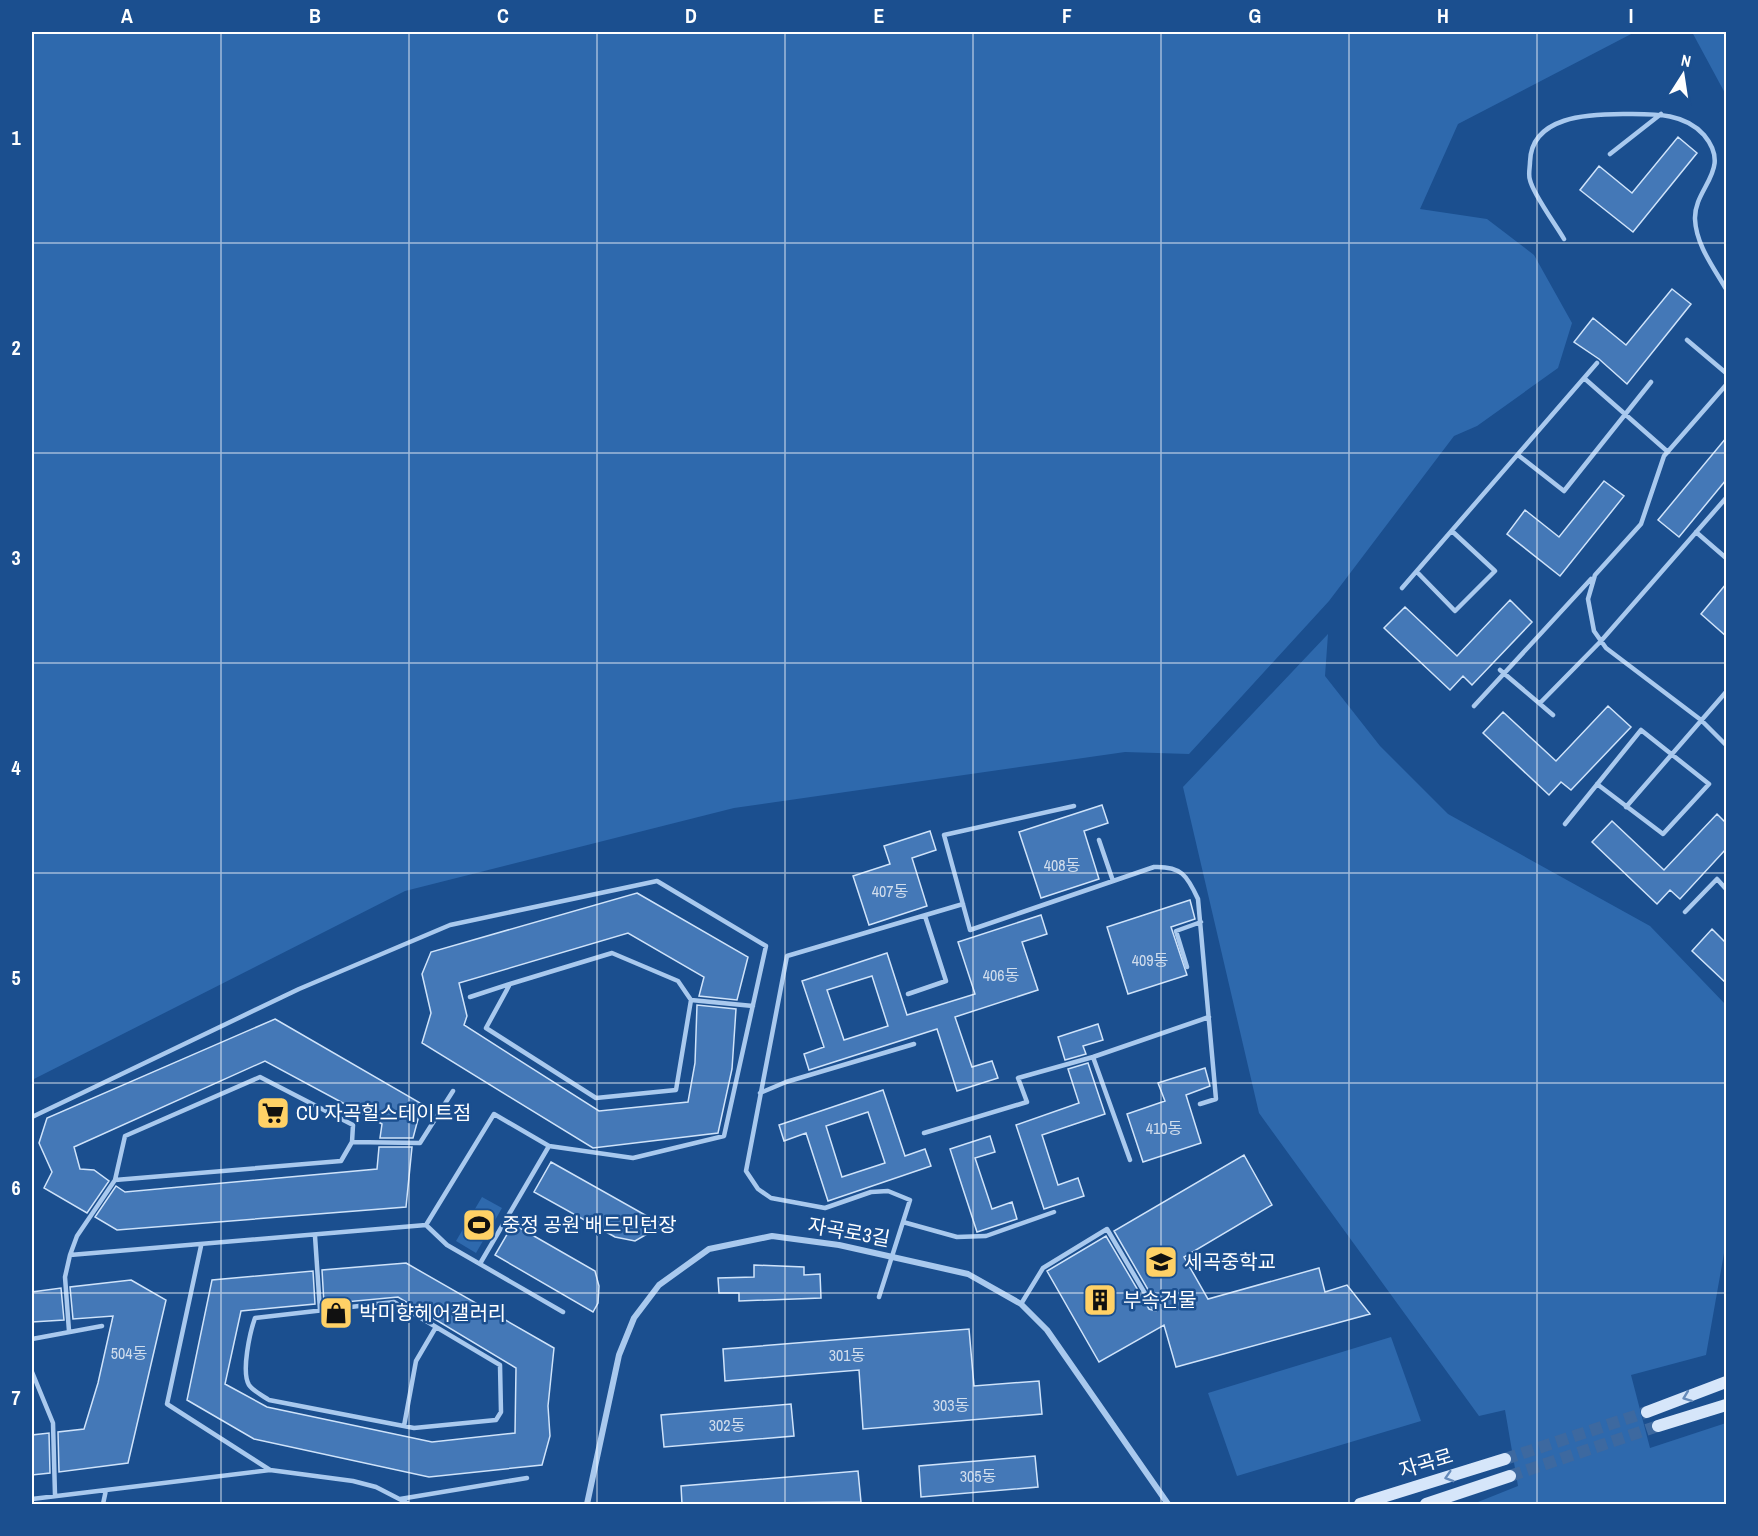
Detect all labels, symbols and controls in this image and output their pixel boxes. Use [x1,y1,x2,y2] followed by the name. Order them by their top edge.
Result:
[121,2,133,29] text: A
[309,2,321,29] text: B
[497,2,509,29] text: C
[685,2,697,29] text: D
[874,2,885,29] text: E
[1062,2,1072,29] text: F
[1249,2,1261,29] text: G
[1437,2,1449,29] text: H
[1629,2,1633,29] text: I
[1653,45,1713,105] north arrow
[1679,49,1693,72] text: N
[11,124,21,151] text: 1
[11,334,21,361] text: 2
[11,544,21,571] text: 3
[11,754,21,781] text: 4
[1044,854,1081,876] house number: 408동
[872,880,909,902] house number: 407동
[1132,949,1169,971] house number: 409동
[11,964,21,991] text: 5
[983,964,1020,986] house number: 406동
[255,1095,291,1131] supermarket icon: CU 자곡힐스테이트점
[296,1099,471,1126] place label: CU 자곡힐스테이트점
[1146,1117,1183,1139] house number: 410동
[11,1174,21,1201] text: 6
[461,1207,497,1243] sports icon: 중정 공원 배드민턴장
[502,1211,677,1238] place label: 중정 공원 배드민턴장
[806,1211,892,1252] street label: 자곡로3길
[1143,1244,1179,1280] school or university icon: 세곡중학교
[1184,1248,1276,1275] place label: 세곡중학교
[1082,1282,1118,1318] building icon: 부속건물
[1123,1286,1197,1313] place label: 부속건물
[318,1295,354,1331] shop icon: 박미향헤어갤러리
[359,1299,506,1326] place label: 박미향헤어갤러리
[111,1342,148,1364] house number: 504동
[829,1344,866,1366] house number: 301동
[11,1384,21,1411] text: 7
[1682,1390,1693,1403] one-way arrow
[933,1394,970,1416] house number: 303동
[709,1414,746,1436] house number: 302동
[1396,1442,1456,1484] street label: 자곡로
[960,1465,997,1487] house number: 305동
[1444,1469,1455,1482] one-way arrow

